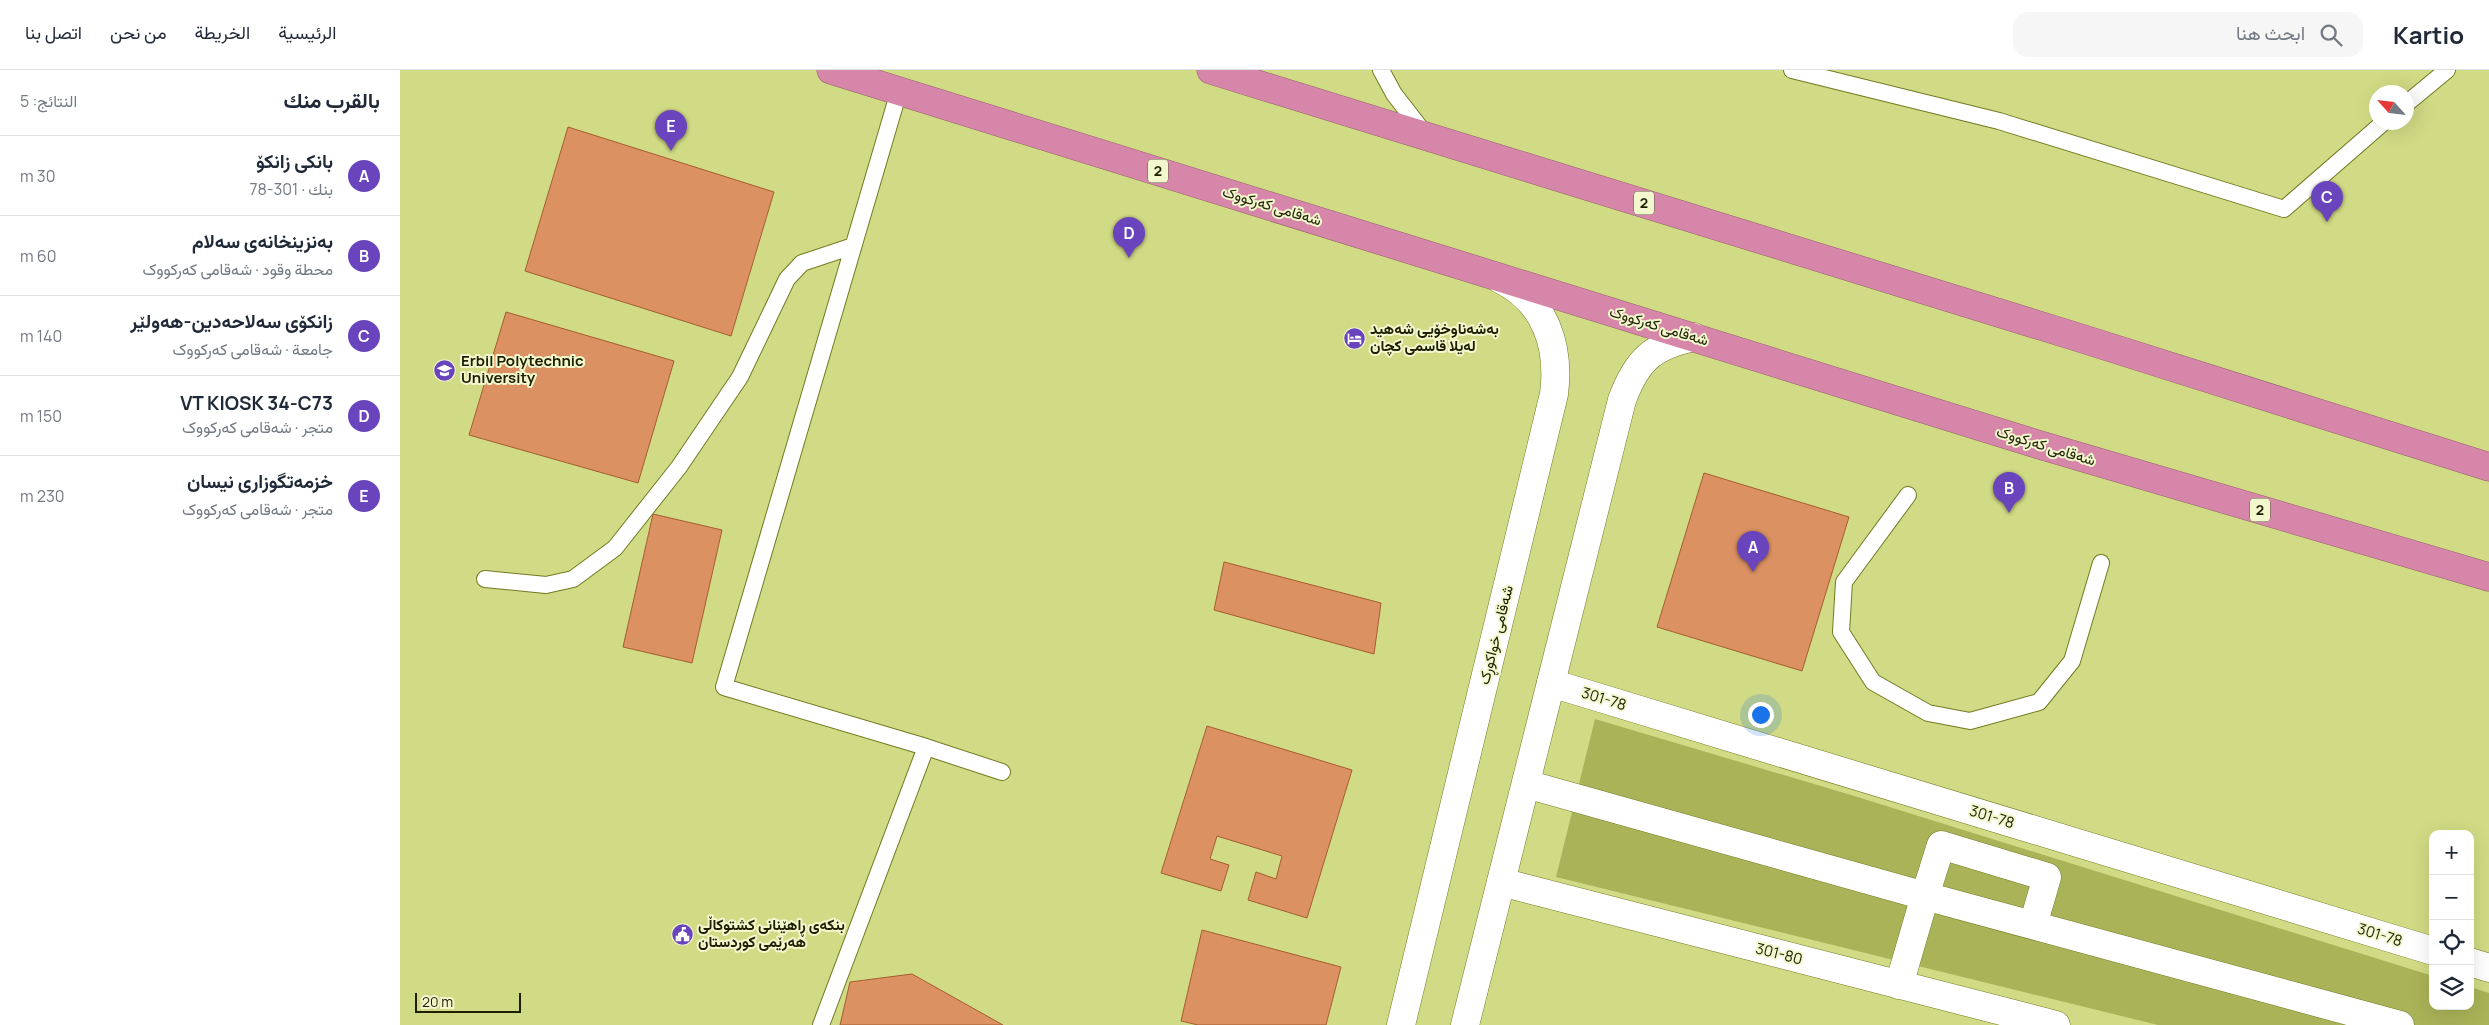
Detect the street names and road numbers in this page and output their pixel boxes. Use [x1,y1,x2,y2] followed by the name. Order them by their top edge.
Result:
[1148,160,1168,182] road number: 2
[1220,180,1324,231] street label: شەقامی کەرکووک
[1634,192,1654,214] road number: 2
[1607,300,1711,351] street label: شەقامی کەرکووک
[1994,420,2098,471] street label: شەقامی کەرکووک
[2250,498,2270,522] road number: 2
[1473,583,1520,687] street label: شەقامی خواکوڕک
[1579,682,1629,715] street label: 301-78
[1967,800,2017,833] street label: 301-78
[2355,918,2405,951] street label: 301-78
[1754,938,1805,969] street label: 301-80

